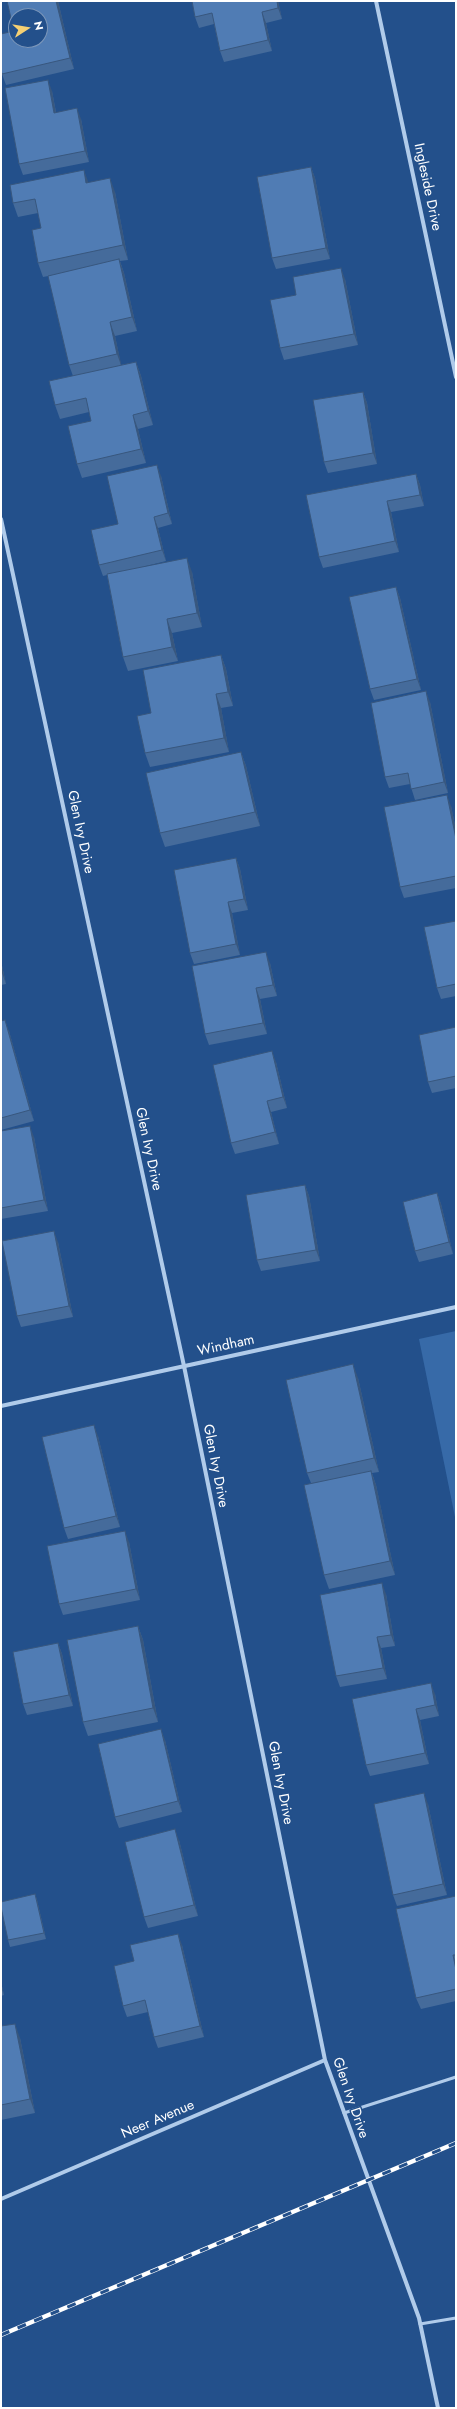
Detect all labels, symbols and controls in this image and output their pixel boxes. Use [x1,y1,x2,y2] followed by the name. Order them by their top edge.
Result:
[8,8,48,48] north arrow
[30,20,47,32] text: N
[410,142,444,232] street label: Ingleside Drive
[63,789,97,875] street label: Glen Ivy Drive
[131,1106,165,1192] street label: Glen Ivy Drive
[196,1332,256,1360] street label: Windham
[199,1423,231,1509] street label: Glen Ivy Drive
[264,1740,296,1826] street label: Glen Ivy Drive
[328,2055,372,2141] street label: Glen Ivy Drive
[119,2097,197,2143] street label: Neer Avenue

